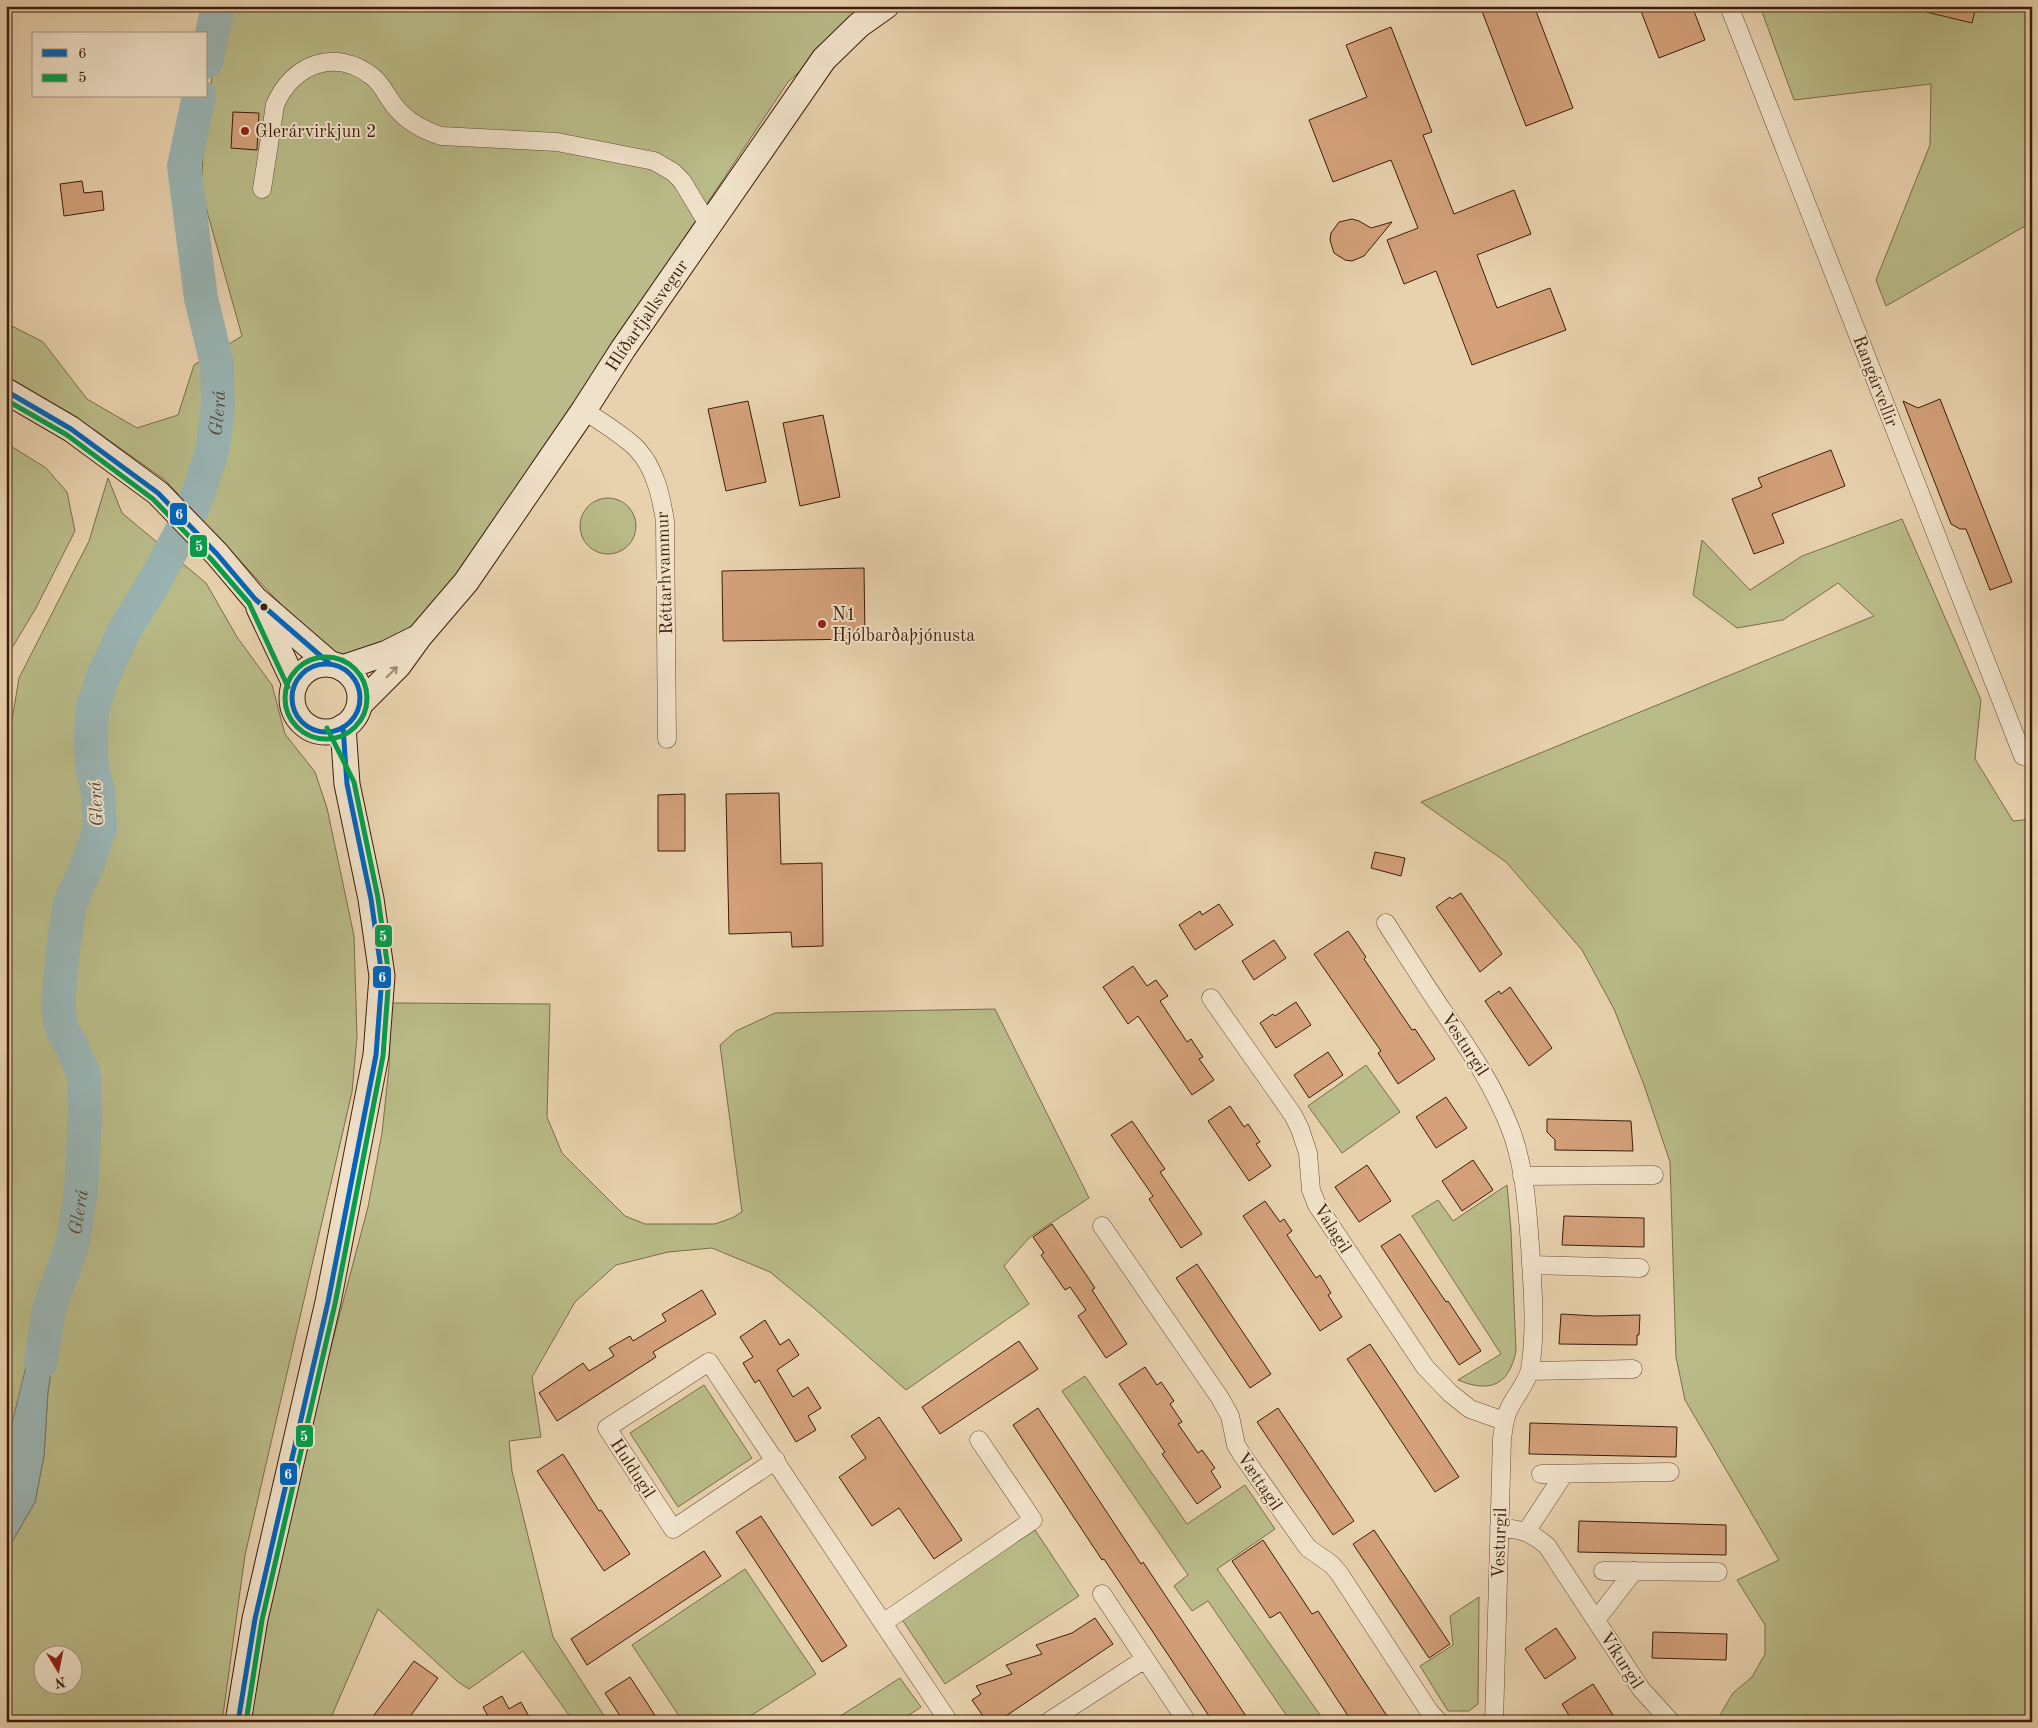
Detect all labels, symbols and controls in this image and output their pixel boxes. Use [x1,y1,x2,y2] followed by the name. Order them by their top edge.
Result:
[32,32,208,98] legend
[78,47,87,62] text: 6
[78,71,87,86] text: 5
[255,123,376,141] place label: Glerárvirkjun 2
[239,125,251,137] marker: Glerárvirkjun 2
[603,256,692,375] street label: Hlíðarfjallsvegur
[1849,333,1901,430] street label: Rangárvellir
[207,390,230,437] water label: Glerá
[169,502,188,526] line badge: 6
[175,508,183,522] text: 6
[654,510,676,635] street label: Réttarhvammur
[189,534,208,558] line badge: 5
[195,540,203,554] text: 5
[259,602,269,612] unlabelled marker
[832,606,975,646] place label: N1 Hjólbarðaþjónusta
[816,618,828,630] marker: N1 Hjólbarðaþjónusta
[386,666,398,678] one-way arrow
[87,781,108,827] water label: Glerá
[374,924,393,948] line badge: 5
[379,930,387,944] text: 5
[372,965,392,989] line badge: 6
[378,971,386,985] text: 6
[1437,1010,1491,1079] street label: Vesturgil
[67,1188,93,1237] water label: Glerá
[1310,1201,1354,1257] street label: Valagil
[295,1424,314,1448] line badge: 5
[300,1430,308,1444] text: 5
[606,1436,658,1502] street label: Huldugil
[1233,1449,1285,1514] street label: Vættagil
[279,1462,298,1486] line badge: 6
[284,1468,292,1482] text: 6
[1490,1507,1510,1579] street label: Vesturgil
[1596,1629,1646,1692] street label: Víkurgil
[32,1646,82,1696] north arrow
[53,1674,67,1690] text: N

